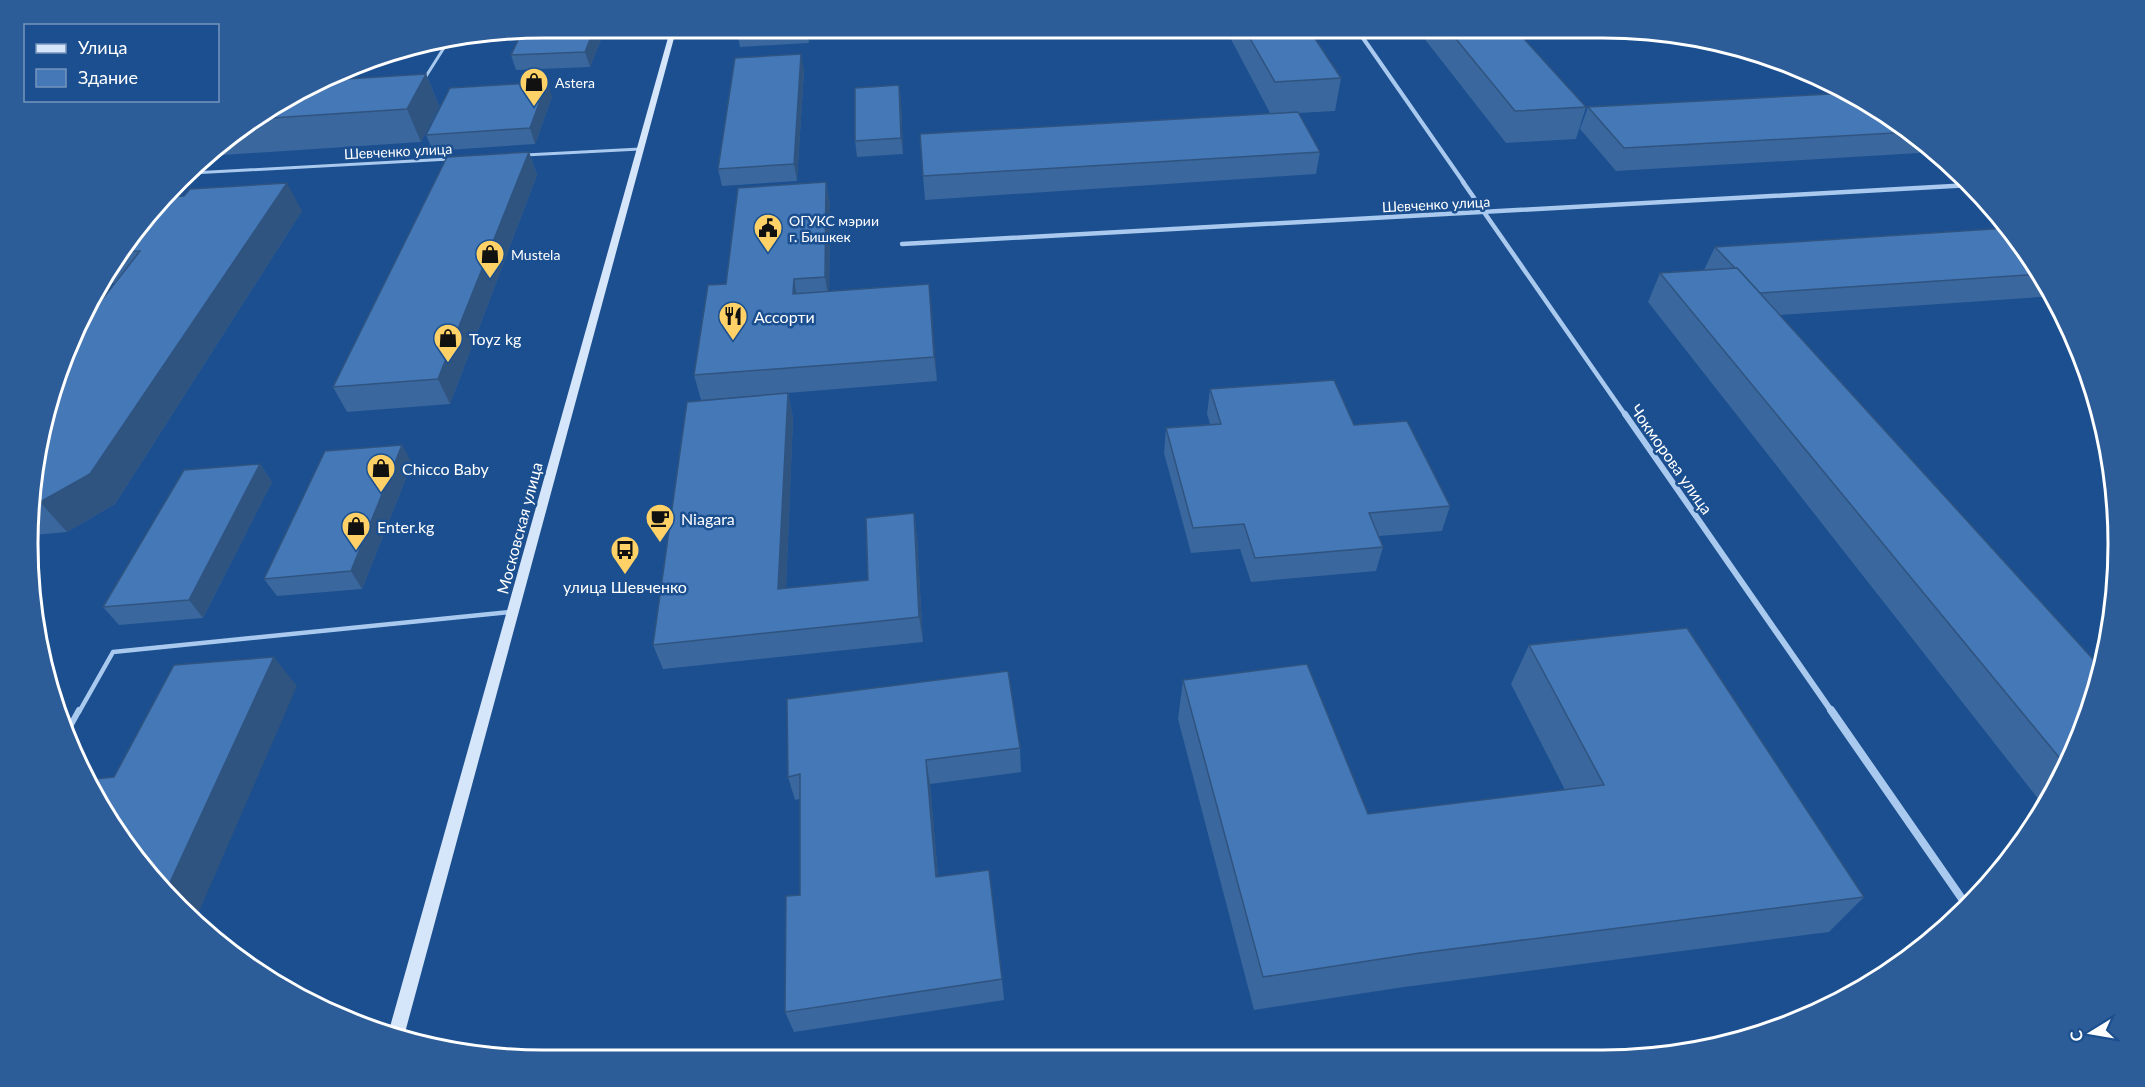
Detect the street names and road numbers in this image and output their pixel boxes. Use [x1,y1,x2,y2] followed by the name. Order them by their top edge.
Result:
[343,140,453,162] street label: Шевченко улица
[1381,193,1491,215] street label: Шевченко улица
[1627,400,1717,518] street label: Чокморова улица
[492,460,546,596] street label: Московская улица

